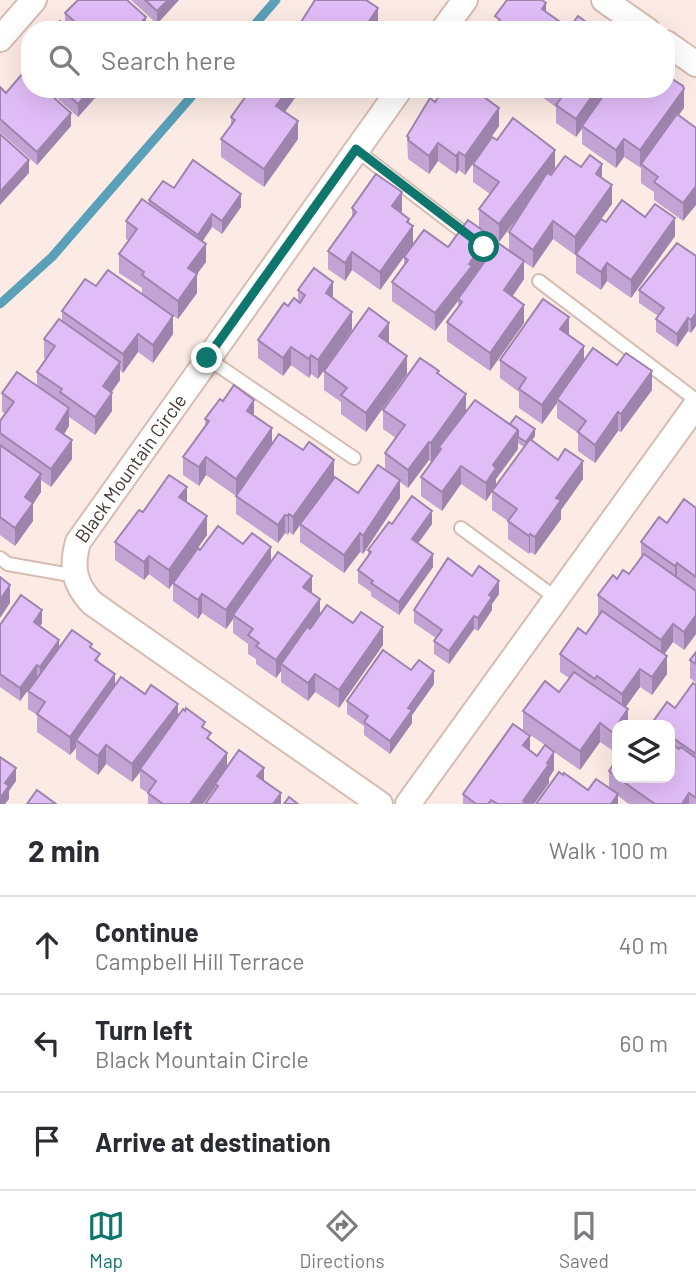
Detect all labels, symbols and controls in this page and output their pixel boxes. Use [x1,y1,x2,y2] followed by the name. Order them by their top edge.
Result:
[21,21,675,98] search box
[45,41,83,79] icon: search
[101,44,236,75] text: Search here
[468,231,499,262] route start
[191,342,222,373] route end
[69,389,191,547] street label: Black Mountain Circle
[612,720,675,783] map controls
[612,720,675,783] button: layers
[28,832,100,868] text: 2 min
[549,836,668,864] text: Walk · 100 m
[95,916,199,947] text: Continue
[28,926,66,964] icon: ahead
[619,931,668,959] text: 40 m
[95,947,305,975] text: Campbell Hill Terrace
[95,1014,193,1045] text: Turn left
[28,1024,66,1062] icon: left
[620,1029,668,1057] text: 60 m
[95,1045,309,1073] text: Black Mountain Circle
[28,1122,66,1160] icon: arrive
[95,1126,331,1157] text: Arrive at destination
[87,1207,125,1272] tab: Map
[300,1207,385,1272] tab: Directions
[559,1207,609,1272] tab: Saved

